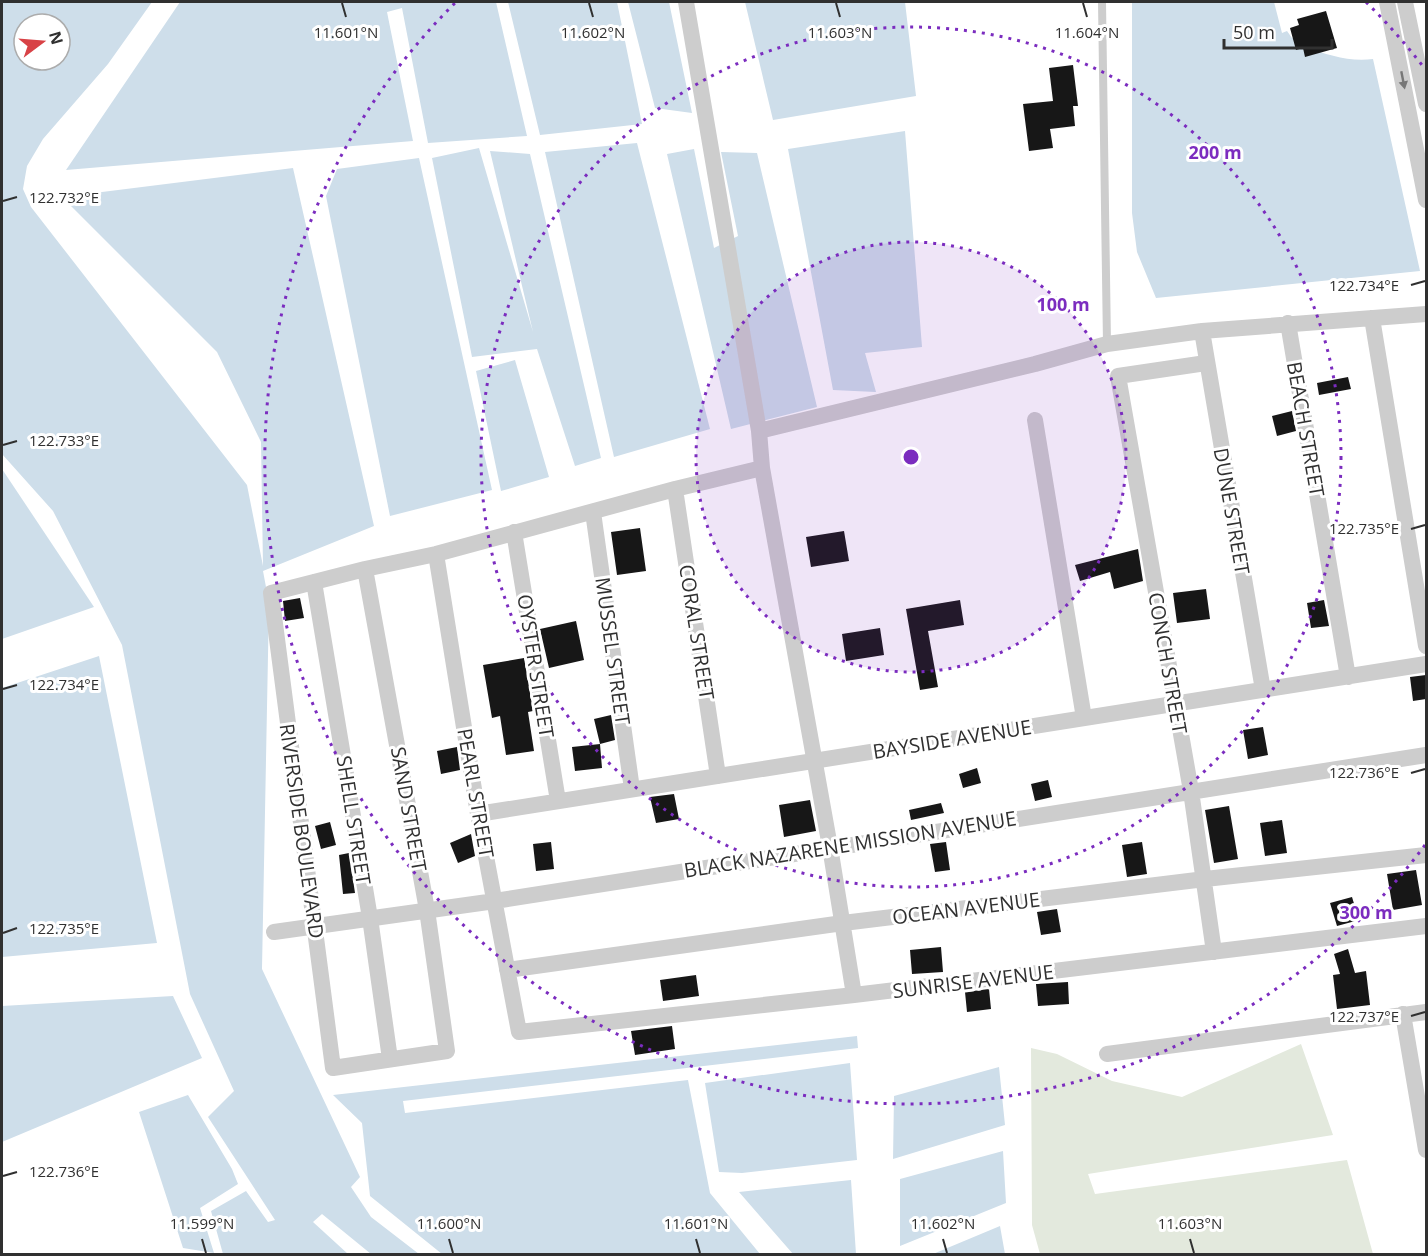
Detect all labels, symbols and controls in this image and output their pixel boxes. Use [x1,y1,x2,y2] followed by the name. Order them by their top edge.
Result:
[12,12,72,72] north arrow
[1224,12,1332,50] scale bar
[1233,20,1275,44] text: 50 m
[314,22,378,42] text: 11.601°N
[561,22,625,42] text: 11.602°N
[808,22,872,42] text: 11.603°N
[1055,22,1119,42] text: 11.604°N
[44,29,69,47] text: N
[1399,70,1408,89] one-way arrow
[1188,140,1242,164] text: 200 m
[29,187,99,207] text: 122.732°E
[1329,275,1399,295] text: 122.734°E
[1036,292,1090,316] text: 100 m
[1281,359,1331,499] street label: BEACH STREET
[29,430,99,450] text: 122.733°E
[1208,446,1256,576] street label: DUNE STREET
[901,447,921,467] centre of rings
[1329,518,1399,538] text: 122.735°E
[673,563,721,701] street label: CORAL STREET
[589,575,637,727] street label: MUSSEL STREET
[1142,590,1194,736] street label: CONCH STREET
[511,592,561,740] street label: OYSTER STREET
[29,674,99,694] text: 122.734°E
[871,713,1033,765] street label: BAYSIDE AVENUE
[274,722,330,940] street label: RIVERSIDE BOULEVARD
[451,726,501,860] street label: PEARL STREET
[385,745,433,873] street label: SAND STREET
[330,753,378,887] street label: SHELL STREET
[1329,762,1399,782] text: 122.736°E
[682,804,1018,884] street label: BLACK NAZARENE MISSION AVENUE
[891,886,1041,930] street label: OCEAN AVENUE
[1339,900,1393,924] text: 300 m
[29,918,99,938] text: 122.735°E
[891,958,1055,1004] street label: SUNRISE AVENUE
[1329,1006,1399,1026] text: 122.737°E
[29,1161,99,1181] text: 122.736°E
[170,1213,234,1233] text: 11.599°N
[417,1213,481,1233] text: 11.600°N
[664,1213,728,1233] text: 11.601°N
[911,1213,975,1233] text: 11.602°N
[1158,1213,1222,1233] text: 11.603°N

